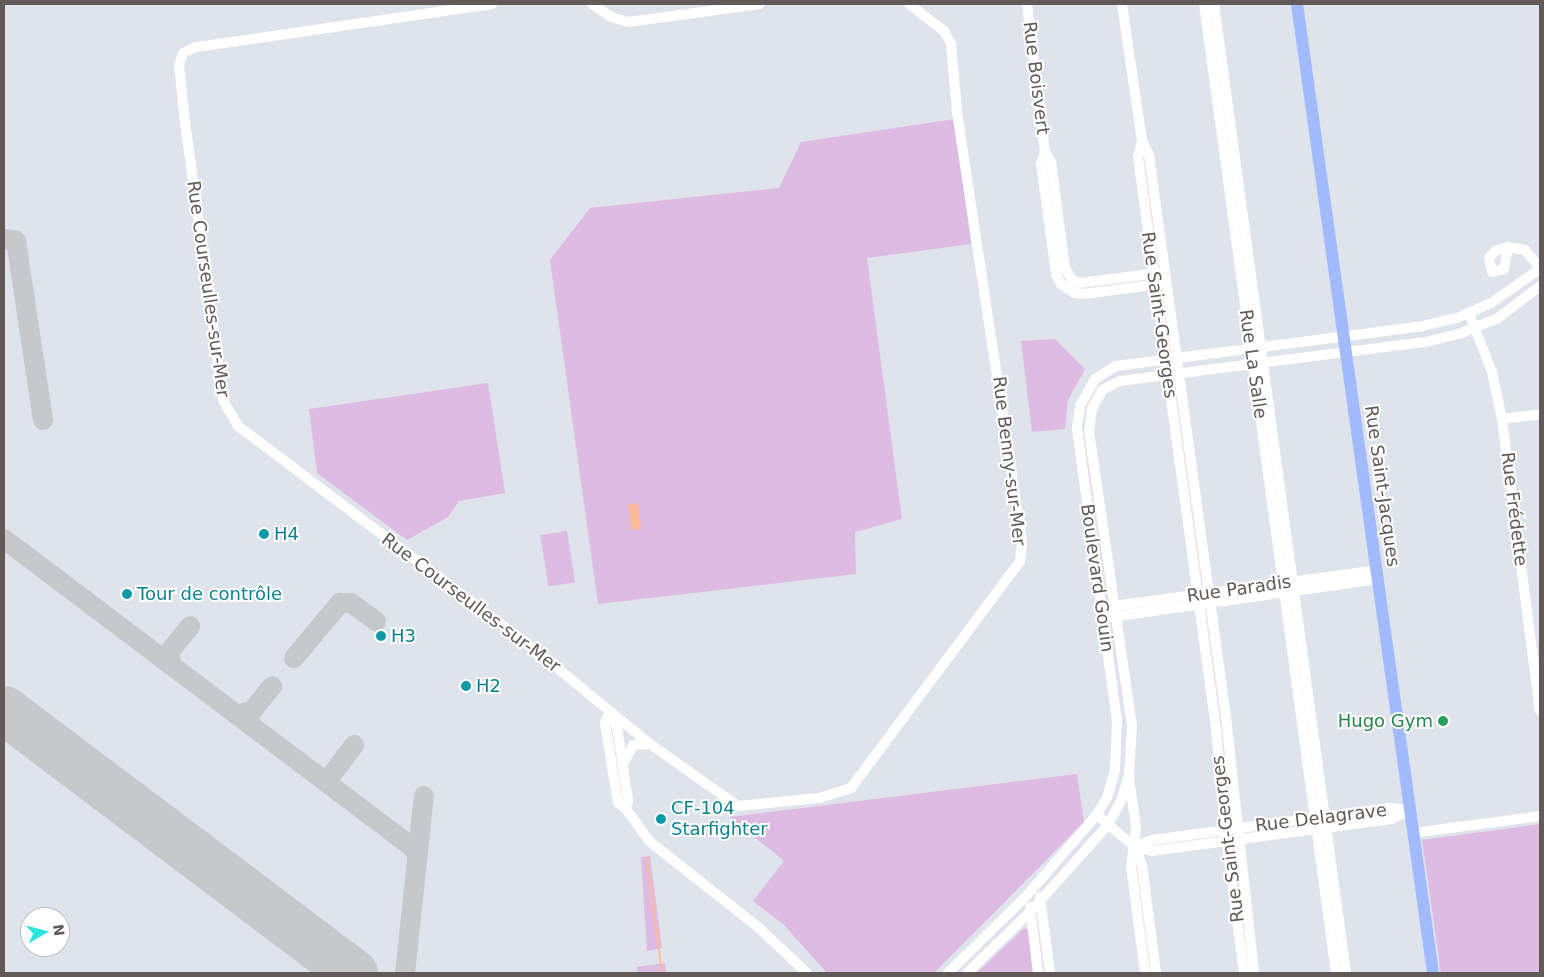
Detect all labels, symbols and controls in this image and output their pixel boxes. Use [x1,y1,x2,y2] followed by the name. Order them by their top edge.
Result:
[1018,20,1054,136] street label: Rue Boisvert
[182,179,234,399] street label: Rue Courseulles-sur-Mer
[1137,230,1181,400] street label: Rue Saint-Georges
[1235,308,1271,420] street label: Rue La Salle
[988,375,1030,547] street label: Rue Benny-sur-Mer
[1360,404,1404,568] street label: Rue Saint-Jacques
[1496,451,1532,567] street label: Rue Frédette
[1076,502,1118,654] street label: Boulevard Gouin
[274,523,299,545] place label: H4
[258,528,270,540] marker: H4
[377,529,565,677] street label: Rue Courseulles-sur-Mer
[1185,571,1293,607] street label: Rue Paradis
[137,583,282,605] place label: Tour de contrôle
[121,588,133,600] marker: Tour de contrôle
[391,625,416,647] place label: H3
[375,630,387,642] marker: H3
[476,675,501,697] place label: H2
[460,680,472,692] marker: H2
[1338,710,1433,732] place label: Hugo Gym
[1437,715,1449,727] marker: Hugo Gym
[1207,754,1249,924] street label: Rue Saint-Georges
[671,798,768,841] place label: CF-104 Starfighter
[1254,799,1388,837] street label: Rue Delagrave
[655,813,667,825] marker: CF-104 Starfighter
[20,907,70,957] north arrow
[50,923,68,937] text: N

